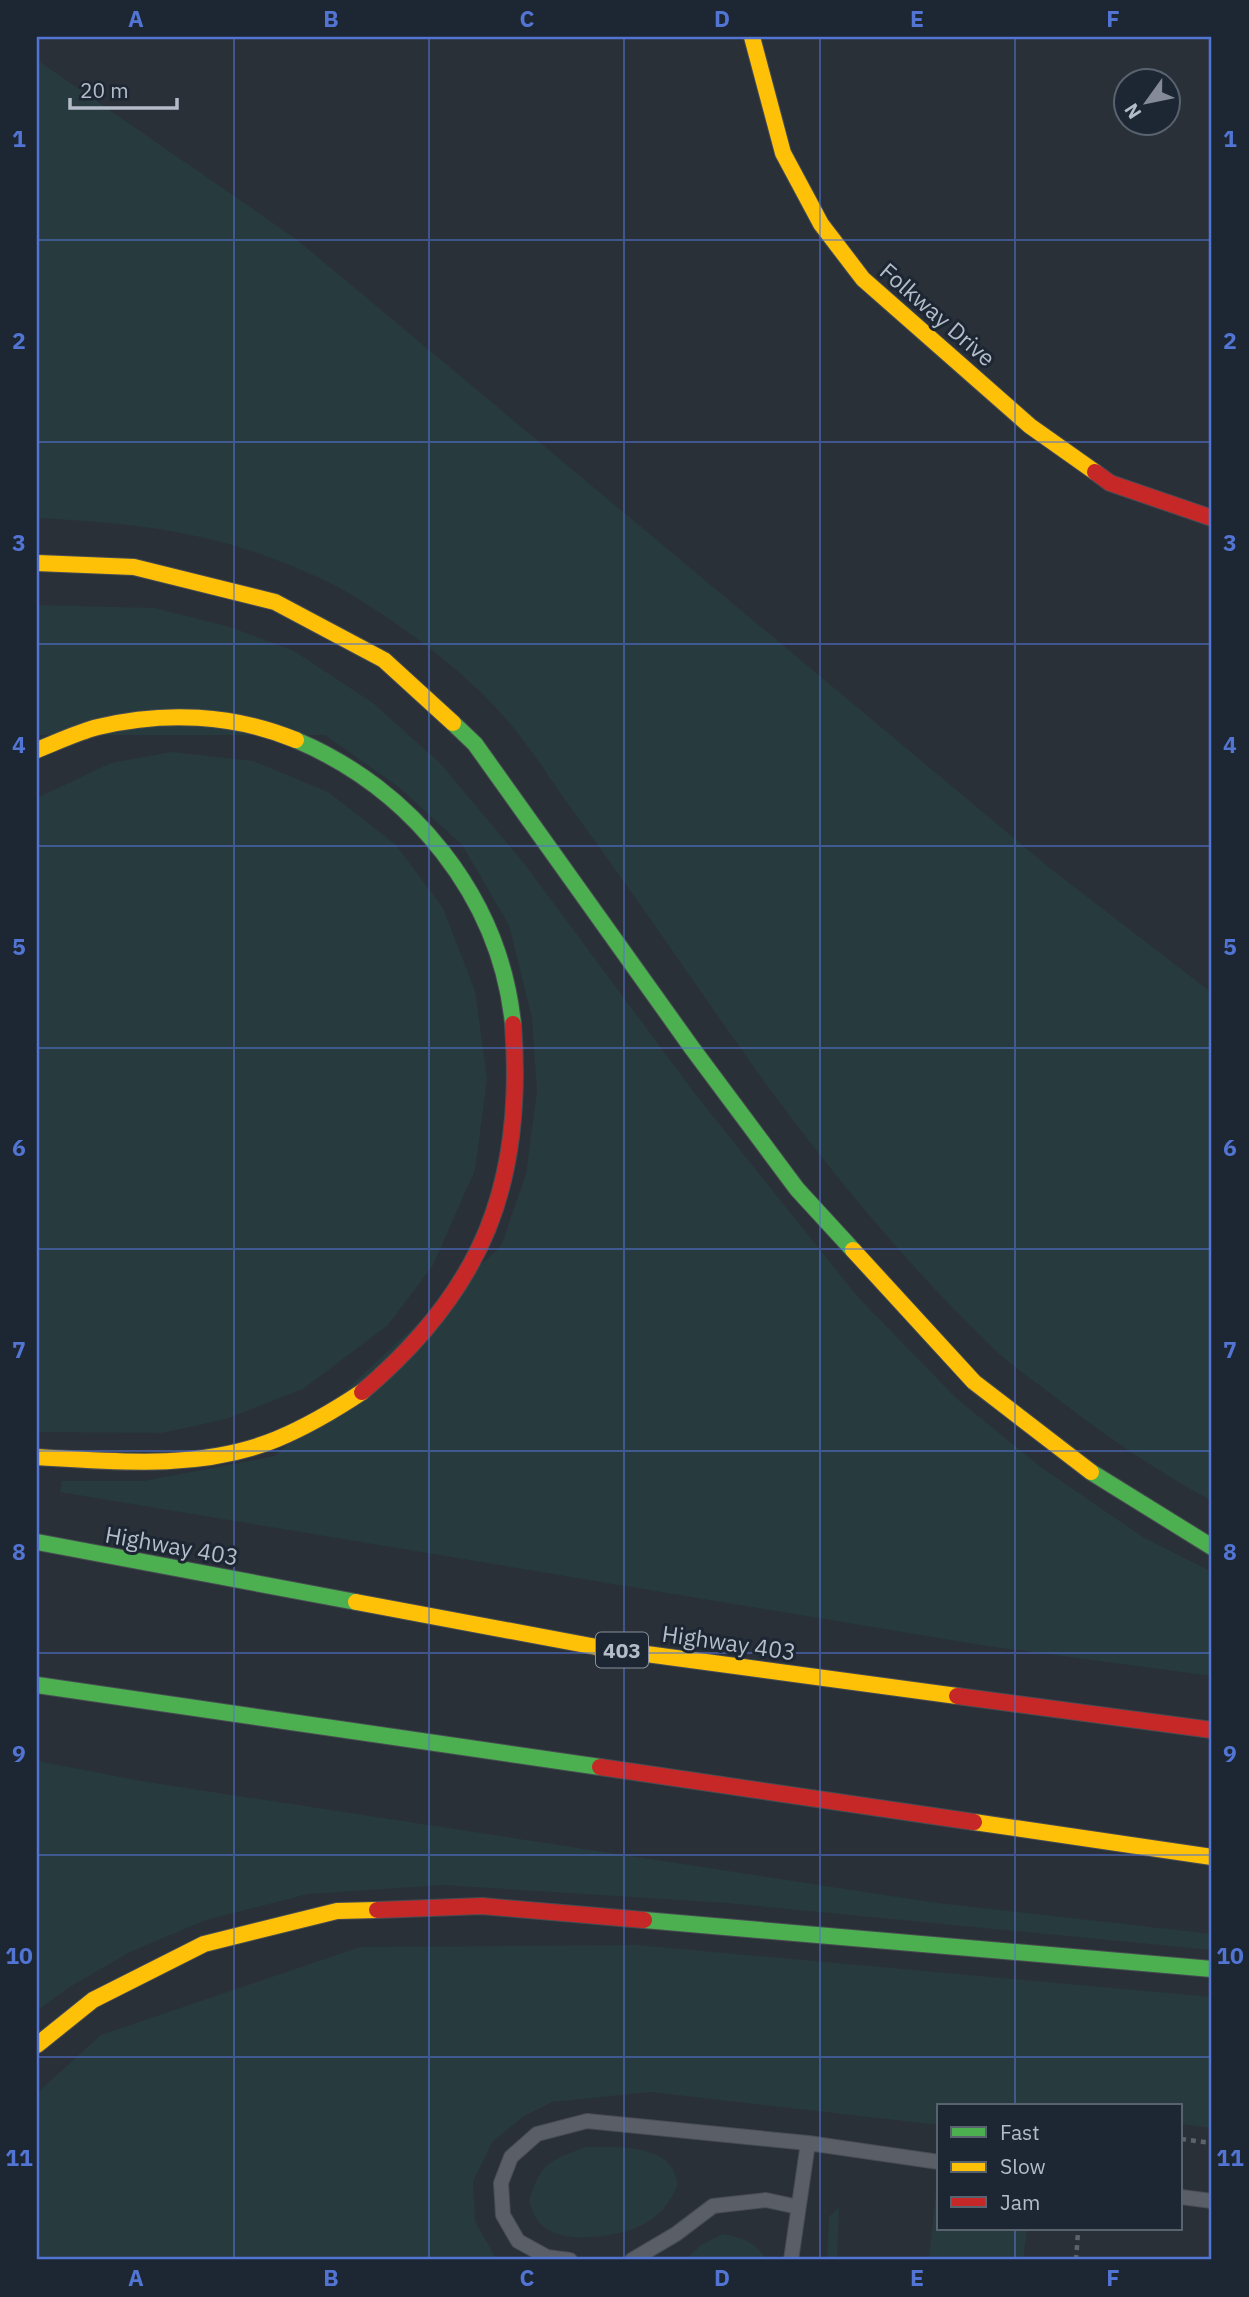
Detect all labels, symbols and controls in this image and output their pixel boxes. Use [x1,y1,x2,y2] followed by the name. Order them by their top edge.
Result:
[128,3,144,33] text: A
[323,3,339,33] text: B
[520,3,535,33] text: C
[714,3,730,33] text: D
[910,3,924,33] text: E
[1106,3,1120,33] text: F
[70,66,177,110] scale bar
[1112,66,1182,136] north arrow
[80,76,129,104] text: 20 m
[1119,99,1147,124] text: N
[12,123,26,153] text: 1
[1223,123,1237,153] text: 1
[874,256,1002,372] street label: Folkway Drive
[12,325,26,355] text: 2
[1223,325,1237,355] text: 2
[12,527,26,557] text: 3
[1223,527,1237,557] text: 3
[12,729,26,759] text: 4
[1223,729,1237,759] text: 4
[12,931,26,961] text: 5
[1223,931,1237,961] text: 5
[12,1132,26,1162] text: 6
[1223,1132,1237,1162] text: 6
[12,1334,26,1364] text: 7
[1223,1334,1237,1364] text: 7
[103,1519,241,1571] street label: Highway 403
[12,1536,26,1566] text: 8
[1223,1536,1237,1566] text: 8
[660,1618,798,1666] street label: Highway 403
[596,1632,648,1668] road number: 403
[12,1738,26,1768] text: 9
[1223,1738,1237,1768] text: 9
[5,1940,33,1970] text: 10
[1216,1940,1244,1970] text: 10
[937,2104,1182,2230] legend
[1000,2118,1040,2146] text: Fast
[5,2142,33,2172] text: 11
[1216,2142,1244,2172] text: 11
[1000,2152,1046,2180] text: Slow
[1000,2188,1040,2216] text: Jam
[128,2262,144,2292] text: A
[323,2262,339,2292] text: B
[520,2262,535,2292] text: C
[714,2262,730,2292] text: D
[910,2262,924,2292] text: E
[1106,2262,1120,2292] text: F

